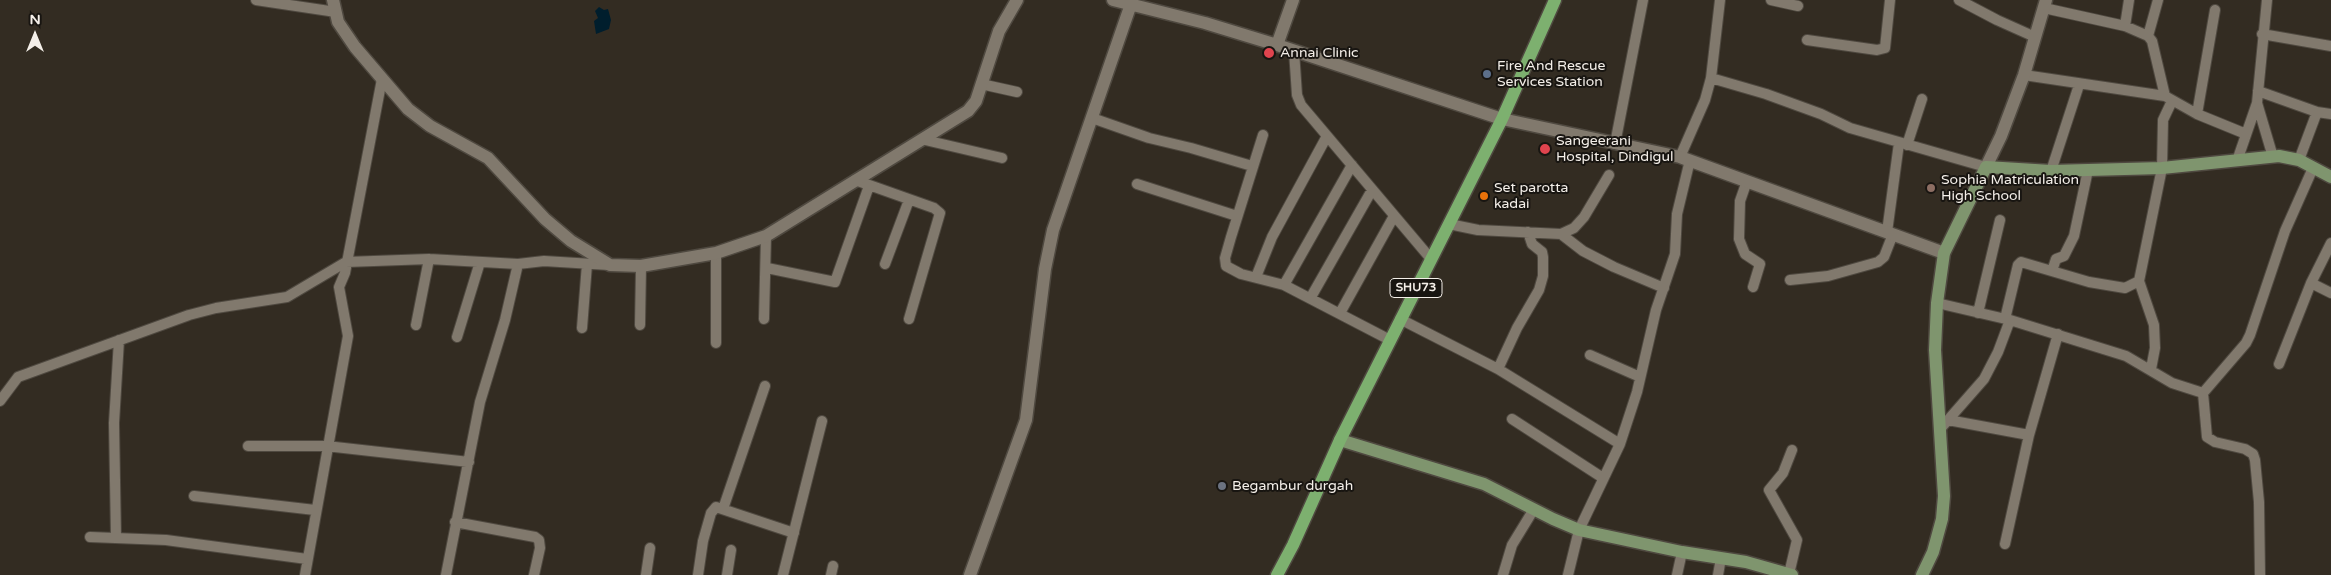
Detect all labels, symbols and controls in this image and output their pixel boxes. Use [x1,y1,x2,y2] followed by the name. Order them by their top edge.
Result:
[10,10,60,60] north arrow
[29,11,41,28] text: N
[1280,45,1359,61] place label: Annai Clinic
[1262,46,1276,60] marker: Annai Clinic
[1497,58,1605,90] place label: Fire And Rescue Services Station
[1481,68,1493,80] marker: Fire And Rescue Services Station
[1556,133,1673,166] place label: Sangeerani Hospital, Dindigul
[1538,142,1552,156] marker: Sangeerani Hospital, Dindigul
[1941,172,2079,204] place label: Sophia Matriculation High School
[1494,180,1568,212] place label: Set parotta kadai
[1925,182,1937,194] marker: Sophia Matriculation High School
[1478,190,1490,202] marker: Set parotta kadai
[1390,278,1442,298] road number: SHU73
[1232,478,1353,494] place label: Begambur durgah
[1216,480,1228,492] marker: Begambur durgah

